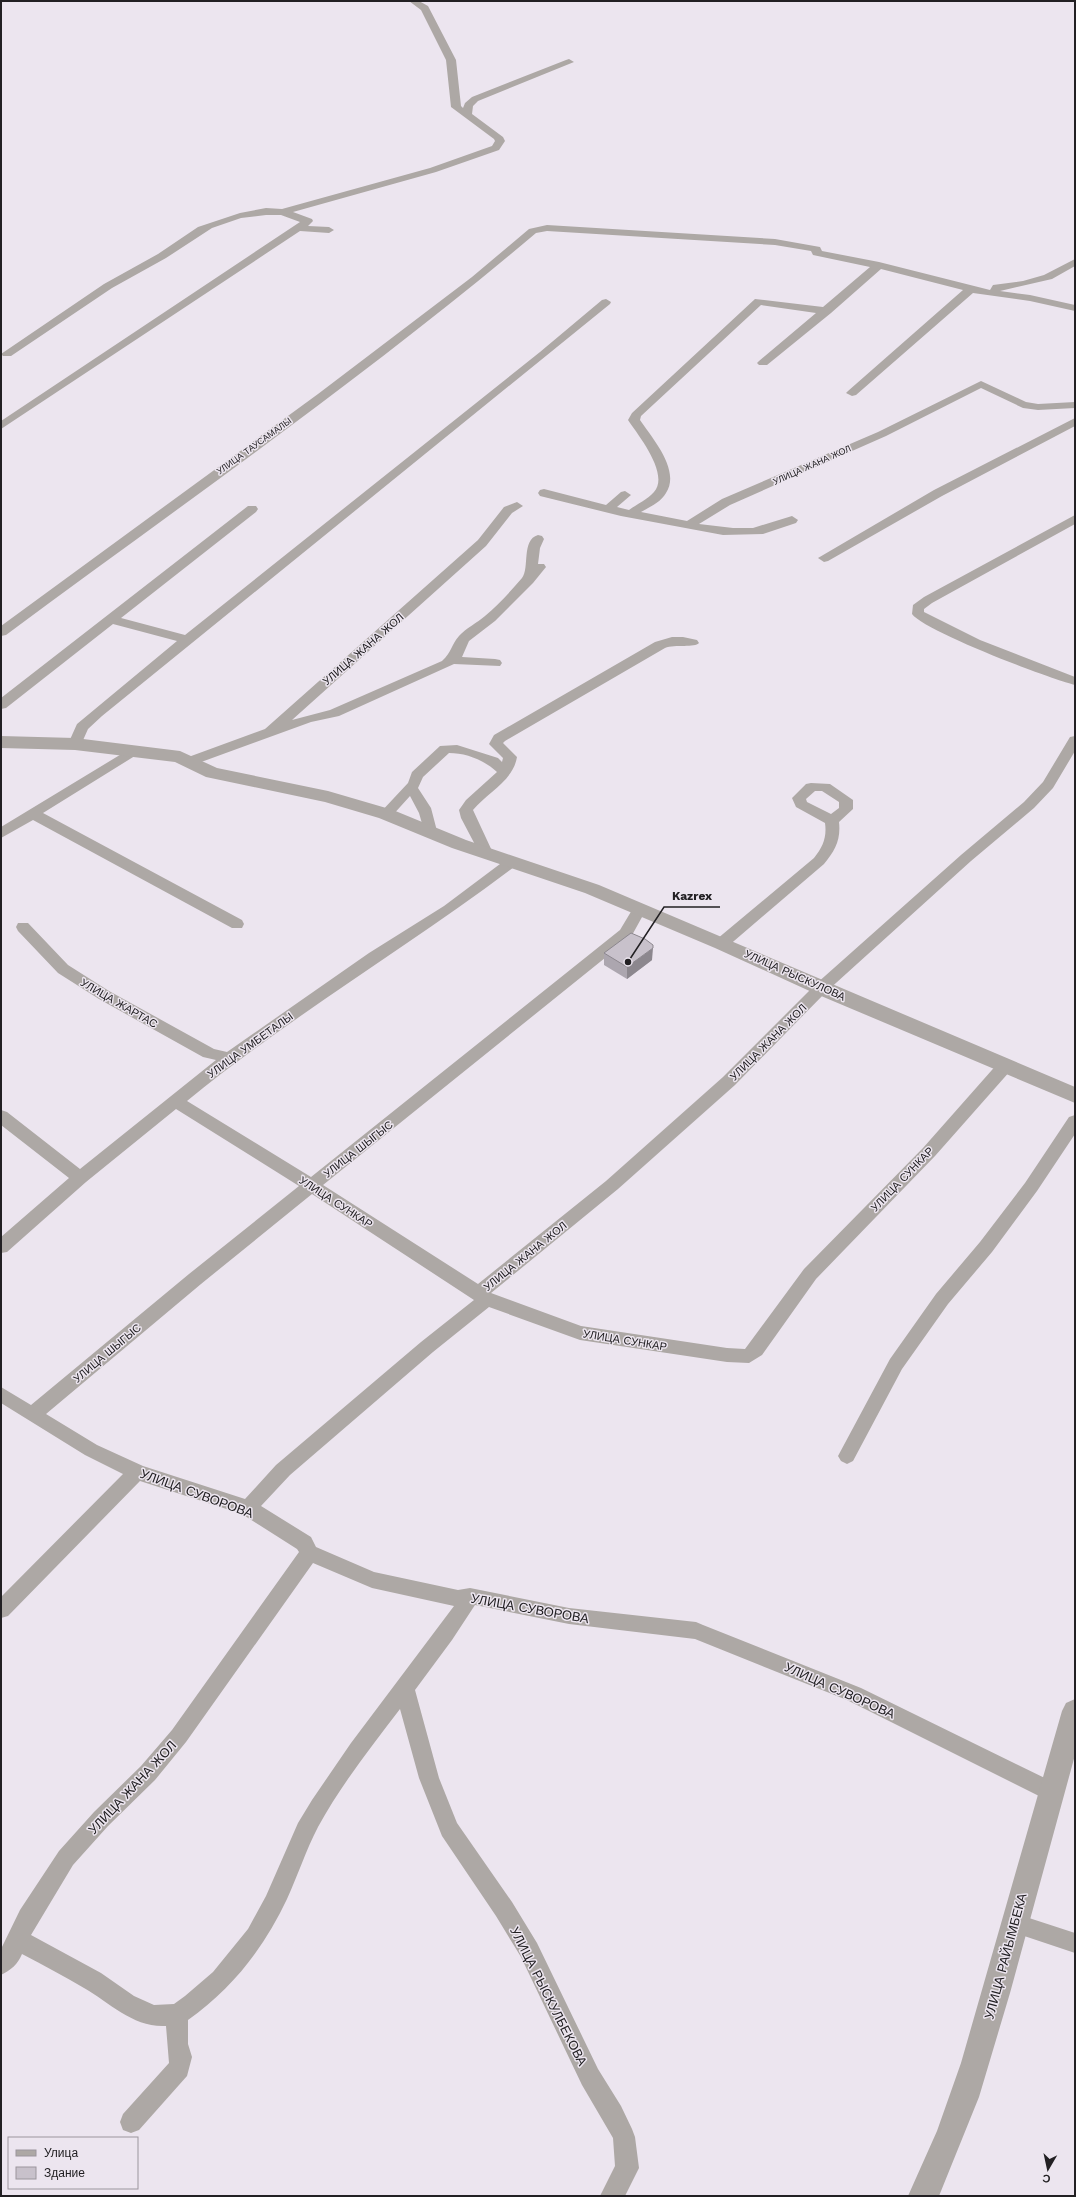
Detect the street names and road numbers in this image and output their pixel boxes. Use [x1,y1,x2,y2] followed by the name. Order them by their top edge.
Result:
[215,416,293,476] street label: УЛИЦА ТАУСАМАЛЫ
[771,443,853,487] street label: УЛИЦА ЖАНА ЖОЛ
[320,611,406,688] street label: УЛИЦА ЖАНА ЖОЛ
[742,947,848,1004] street label: УЛИЦА РЫСКУЛОВА
[78,976,160,1031] street label: УЛИЦА ЖАРТАС
[727,1001,809,1083] street label: УЛИЦА ЖАНА ЖОЛ
[205,1010,296,1081] street label: УЛИЦА УМБЕТАЛЫ
[321,1118,396,1181] street label: УЛИЦА ШЫГЫС
[868,1144,936,1214] street label: УЛИЦА СУНКАР
[297,1174,375,1231] street label: УЛИЦА СУНКАР
[481,1219,569,1294] street label: УЛИЦА ЖАНА ЖОЛ
[71,1321,144,1386] street label: УЛИЦА ШЫГЫС
[582,1327,668,1354] street label: УЛИЦА СУНКАР
[138,1466,256,1521] street label: УЛИЦА СУВОРОВА
[470,1591,590,1626] street label: УЛИЦА СУВОРОВА
[782,1659,898,1722] street label: УЛИЦА СУВОРОВА
[85,1738,179,1837] street label: УЛИЦА ЖАНА ЖОЛ
[981,1891,1030,2021] street label: УЛИЦА РАЙЫМБЕКА
[507,1924,590,2068] street label: УЛИЦА РЫСКУЛБЕКОВА

